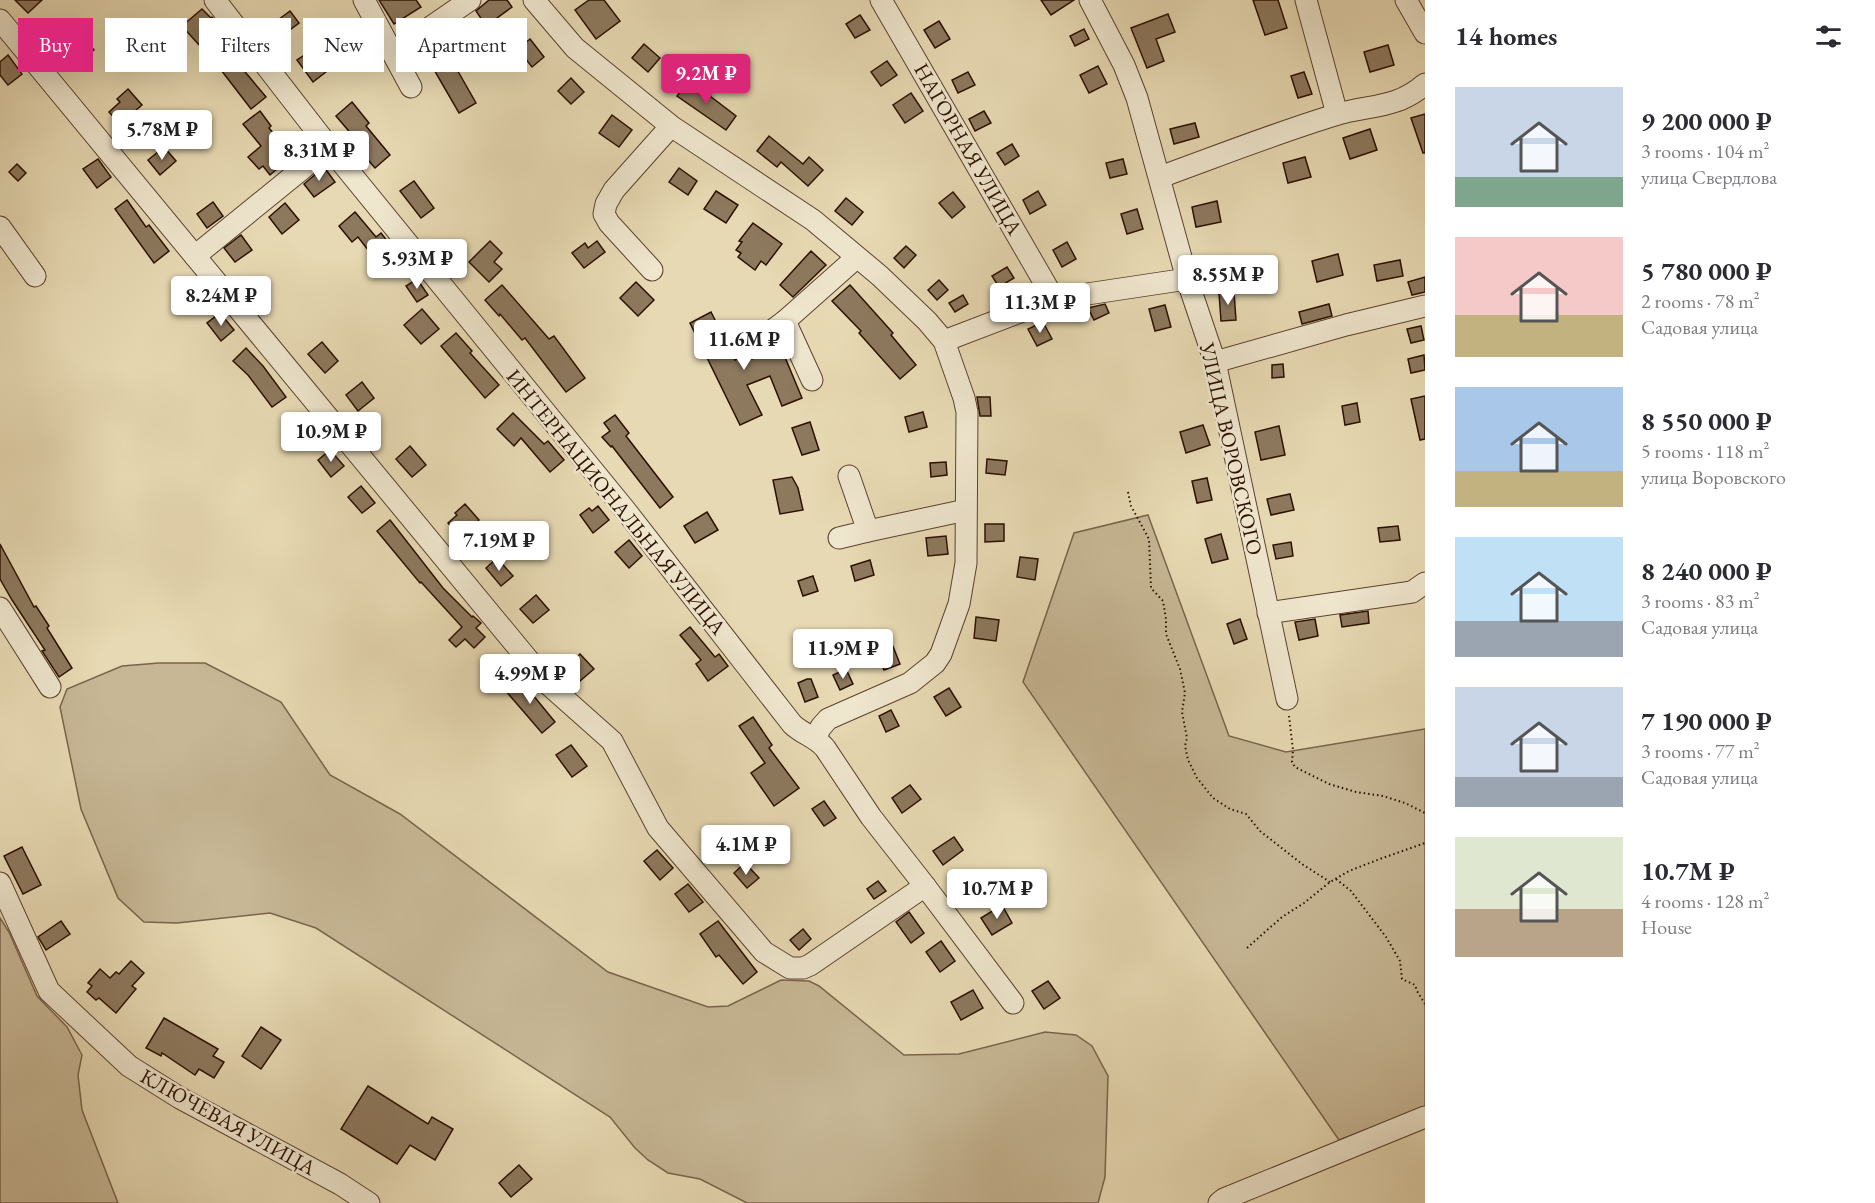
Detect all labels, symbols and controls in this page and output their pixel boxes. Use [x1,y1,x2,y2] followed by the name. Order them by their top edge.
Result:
[18,18,93,72] chip: Buy
[105,18,187,72] chip: Rent
[199,18,291,72] chip: Filters
[303,18,384,72] chip: New
[396,18,527,72] chip: Apartment
[1455,19,1557,53] text: 14 homes
[1812,20,1845,53] icon: filters
[657,54,755,105] pin: 9.2M ₽
[908,58,1029,240] street label: НАГОРНАЯ УЛИЦА
[675,60,737,86] text: 9.2M ₽
[1641,104,1772,138] text: 9 200 000 ₽
[107,110,217,161] pin: 5.78M ₽
[1503,111,1575,183] icon: home
[126,116,198,142] text: 5.78M ₽
[264,131,374,182] pin: 8.31M ₽
[283,137,355,163] text: 8.31M ₽
[1641,138,1769,164] text: 3 rooms · 104 m²
[1641,164,1777,190] text: улица Свердлова
[362,239,472,290] pin: 5.93M ₽
[381,245,453,271] text: 5.93M ₽
[1641,254,1772,288] text: 5 780 000 ₽
[1173,255,1283,306] pin: 8.55M ₽
[1192,261,1264,287] text: 8.55M ₽
[1503,261,1575,333] icon: home
[166,276,276,327] pin: 8.24M ₽
[185,282,257,308] text: 8.24M ₽
[985,283,1095,334] pin: 11.3M ₽
[1641,288,1760,314] text: 2 rooms · 78 m²
[1004,289,1076,315] text: 11.3M ₽
[1641,314,1758,340] text: Садовая улица
[689,320,799,371] pin: 11.6M ₽
[708,326,780,352] text: 11.6M ₽
[1194,339,1269,558] street label: УЛИЦА ВОРОВСКОГО
[501,363,732,641] street label: ИНТЕРНАЦИОНАЛЬНАЯ УЛИЦА
[1641,404,1772,438] text: 8 550 000 ₽
[1503,411,1575,483] icon: home
[276,412,386,463] pin: 10.9M ₽
[295,418,367,444] text: 10.9M ₽
[1641,438,1769,464] text: 5 rooms · 118 m²
[1641,464,1786,490] text: улица Воровского
[444,521,554,572] pin: 7.19M ₽
[463,527,535,553] text: 7.19M ₽
[1641,554,1772,588] text: 8 240 000 ₽
[1503,561,1575,633] icon: home
[1641,588,1760,614] text: 3 rooms · 83 m²
[1641,614,1758,640] text: Садовая улица
[788,629,898,680] pin: 11.9M ₽
[807,635,879,661] text: 11.9M ₽
[475,654,585,705] pin: 4.99M ₽
[494,660,566,686] text: 4.99M ₽
[1641,704,1772,738] text: 7 190 000 ₽
[1503,711,1575,783] icon: home
[1641,738,1760,764] text: 3 rooms · 77 m²
[1641,764,1758,790] text: Садовая улица
[697,825,795,876] pin: 4.1M ₽
[715,831,777,857] text: 4.1M ₽
[1641,854,1735,888] text: 10.7M ₽
[1503,861,1575,933] icon: home
[942,869,1052,920] pin: 10.7M ₽
[961,875,1033,901] text: 10.7M ₽
[1641,888,1769,914] text: 4 rooms · 128 m²
[1641,914,1692,940] text: House
[136,1062,321,1181] street label: КЛЮЧЕВАЯ УЛИЦА

